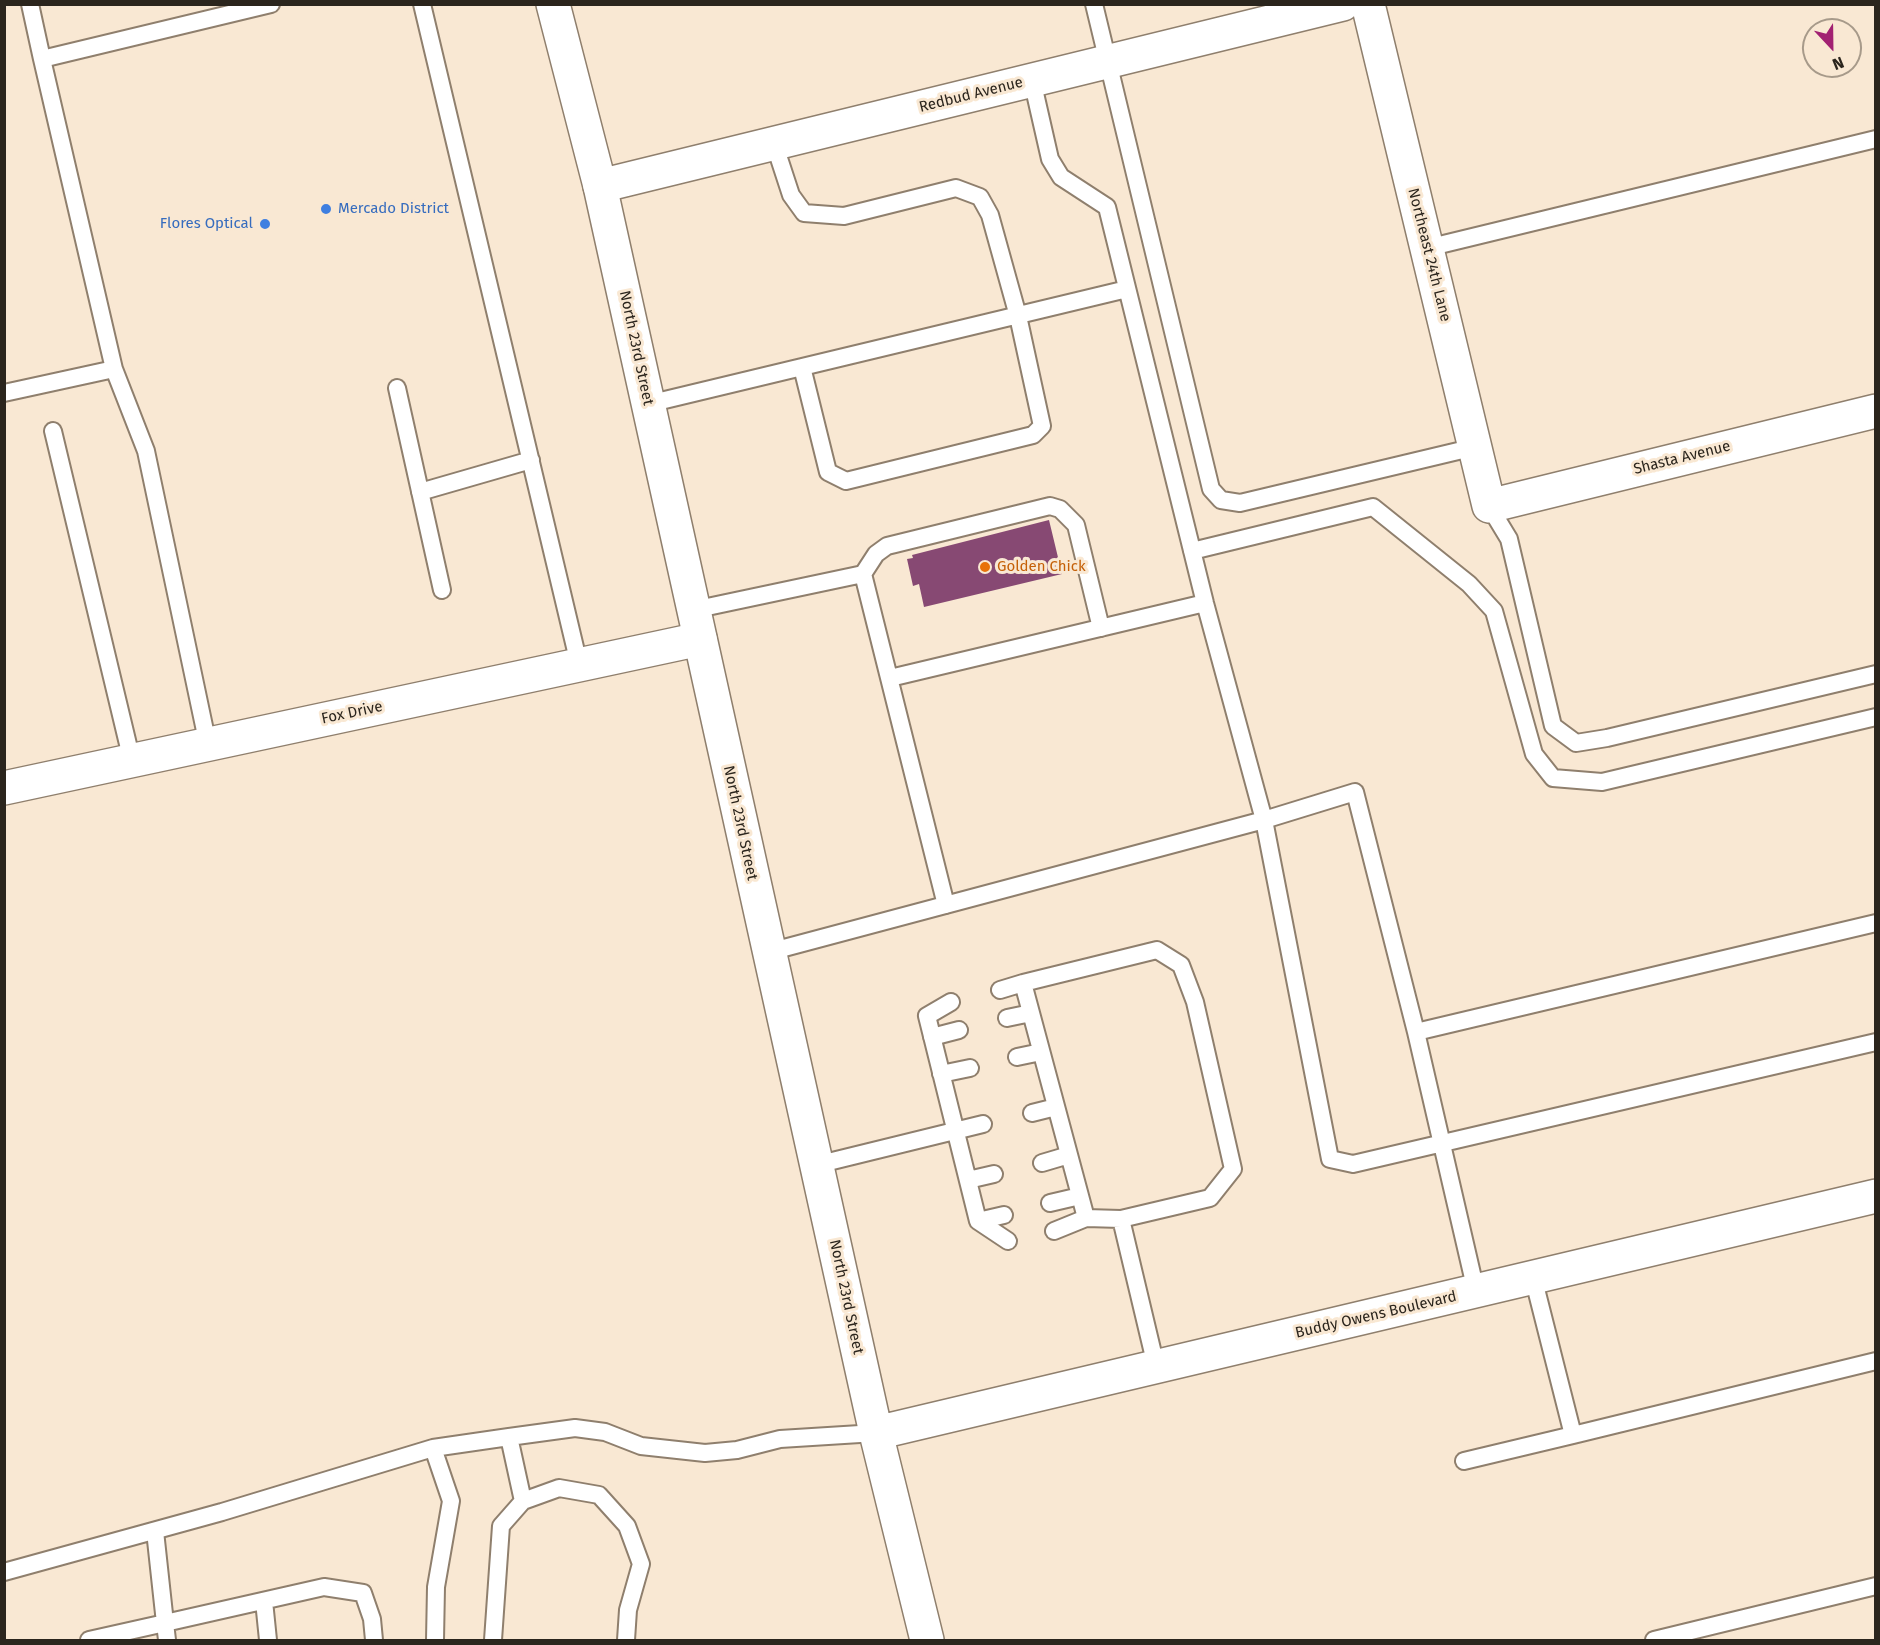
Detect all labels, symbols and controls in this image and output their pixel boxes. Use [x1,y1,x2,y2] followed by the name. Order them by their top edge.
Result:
[1802,18,1862,78] north arrow
[1830,53,1847,74] text: N
[917,73,1025,117] street label: Redbud Avenue
[1404,186,1454,324] street label: Northeast 24th Lane
[338,200,449,218] place label: Mercado District
[319,202,333,216] marker: Mercado District
[160,215,253,233] place label: Flores Optical
[258,217,272,231] marker: Flores Optical
[615,289,657,407] street label: North 23rd Street
[1632,437,1732,479] street label: Shasta Avenue
[997,558,1086,576] place label: Golden Chick
[978,560,992,574] marker: Golden Chick
[320,698,384,728] street label: Fox Drive
[719,764,761,882] street label: North 23rd Street
[825,1238,867,1356] street label: North 23rd Street
[1294,1288,1458,1342] street label: Buddy Owens Boulevard

